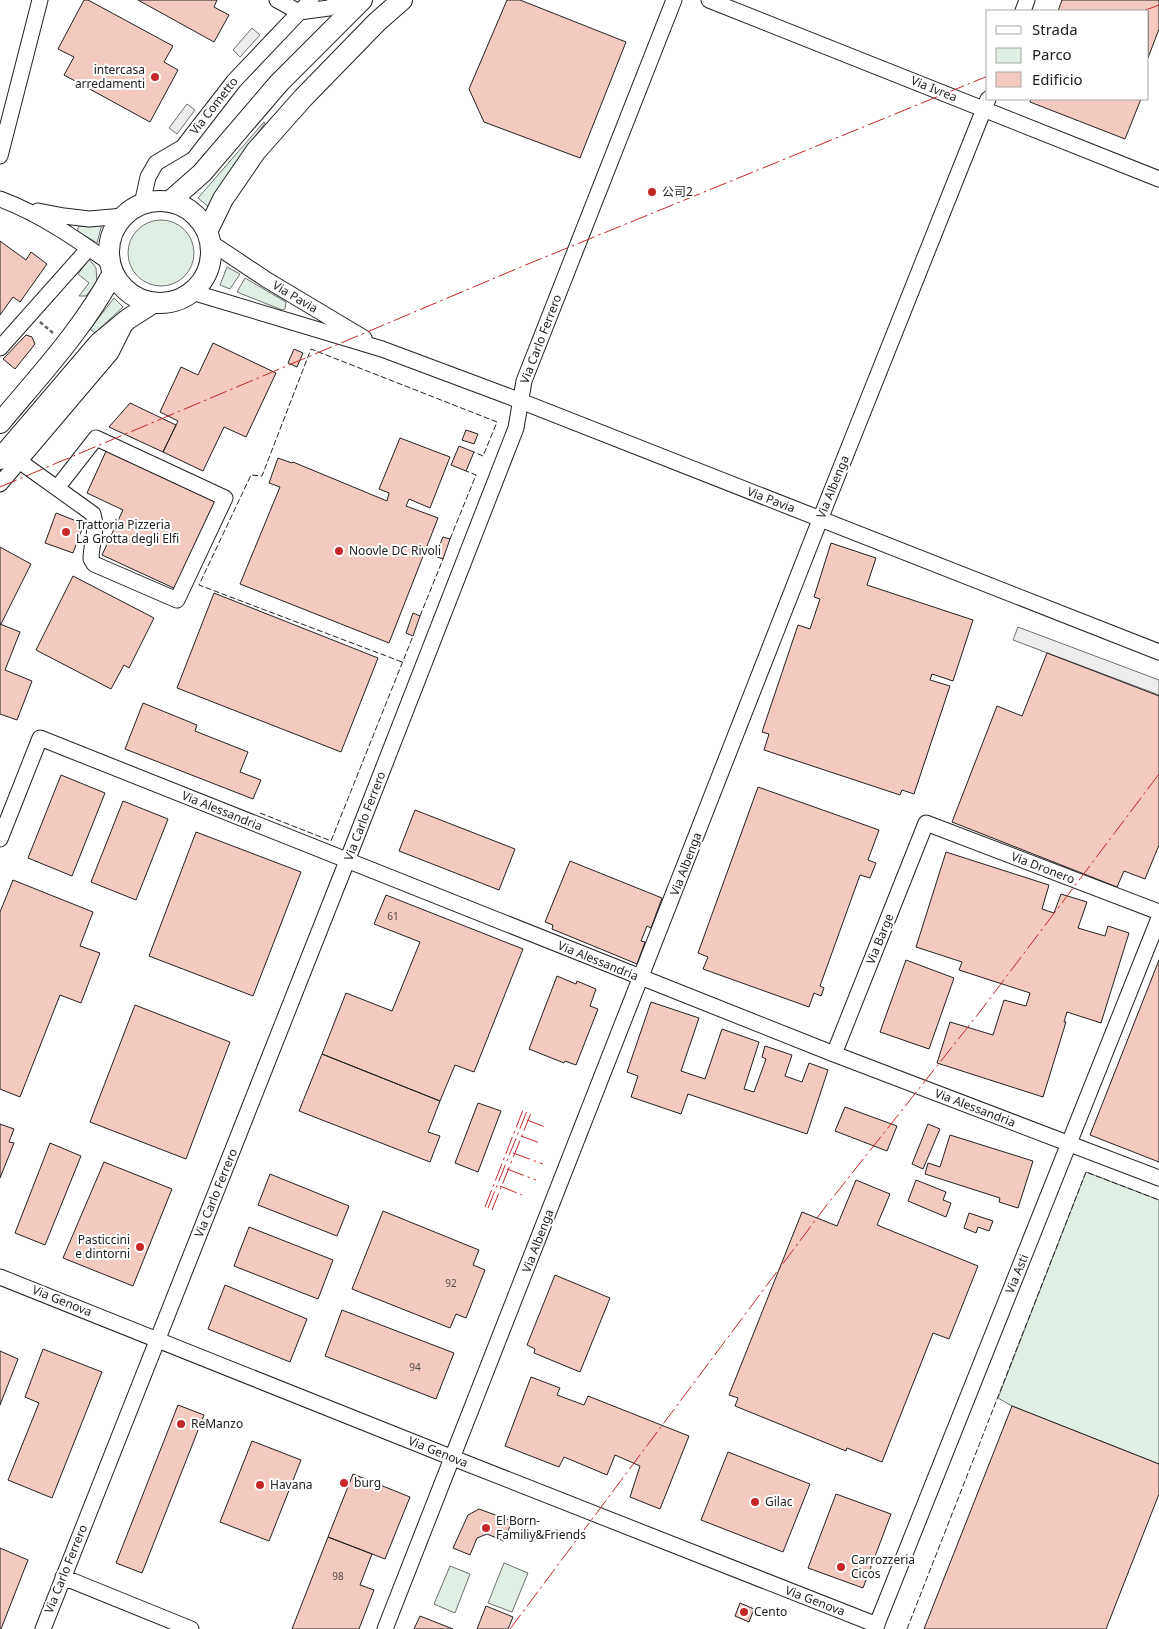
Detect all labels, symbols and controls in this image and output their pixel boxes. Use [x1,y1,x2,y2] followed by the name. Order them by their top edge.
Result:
[986,10,1149,100] legend
[1032,19,1078,39] text: Strada
[1032,44,1072,64] text: Parco
[75,61,145,92] place label: intercasa arredamenti
[1032,69,1083,89] text: Edificio
[149,71,161,83] marker: intercasa arredamenti
[909,72,960,106] street label: Via Ivrea
[186,73,242,138] street label: Via Cometto
[662,183,693,200] place label: 公司2
[646,186,658,198] marker: 公司2
[269,276,321,317] street label: Via Pavia
[516,292,565,386] street label: Via Carlo Ferrero
[812,453,853,521] street label: Via Albenga
[745,483,798,516] street label: Via Pavia
[76,516,179,547] place label: Trattoria Pizzeria La Grotta degli Elfi
[60,526,72,538] marker: Trattoria Pizzeria La Grotta degli Elfi
[349,542,441,559] place label: Noovle DC Rivoli
[333,545,345,557] marker: Noovle DC Rivoli
[340,769,389,863] street label: Via Carlo Ferrero
[179,787,265,834] street label: Via Alessandria
[666,830,705,898] street label: Via Albenga
[1009,848,1078,887] street label: Via Dronero
[387,909,399,923] house number: 61
[862,911,898,967] street label: Via Barge
[555,937,641,984] street label: Via Alessandria
[932,1084,1018,1131] street label: Via Alessandria
[190,1146,241,1240] street label: Via Carlo Ferrero
[518,1207,557,1275] street label: Via Albenga
[75,1231,130,1262] place label: Pasticcini e dintorni
[134,1241,146,1253] marker: Pasticcini e dintorni
[1001,1252,1032,1296] street label: Via Asti
[445,1276,457,1290] house number: 92
[30,1281,95,1320] street label: Via Genova
[409,1360,421,1374] house number: 94
[191,1415,243,1432] place label: ReManzo
[175,1418,187,1430] marker: ReManzo
[406,1432,471,1471] street label: Via Genova
[354,1474,381,1491] place label: burg
[270,1476,313,1493] place label: Havana
[338,1477,350,1489] marker: burg
[254,1479,266,1491] marker: Havana
[765,1493,793,1510] place label: Gilac
[749,1496,761,1508] marker: Gilac
[496,1512,586,1543] place label: El Born- Familiy&Friends
[40,1522,91,1616] street label: Via Carlo Ferrero
[480,1522,492,1534] marker: El Born- Familiy&Friends
[851,1551,915,1582] place label: Carrozzeria Cicos
[835,1561,847,1573] marker: Carrozzeria Cicos
[332,1569,344,1583] house number: 98
[783,1581,848,1620] street label: Via Genova
[754,1603,787,1620] place label: Cento
[738,1606,750,1618] marker: Cento

